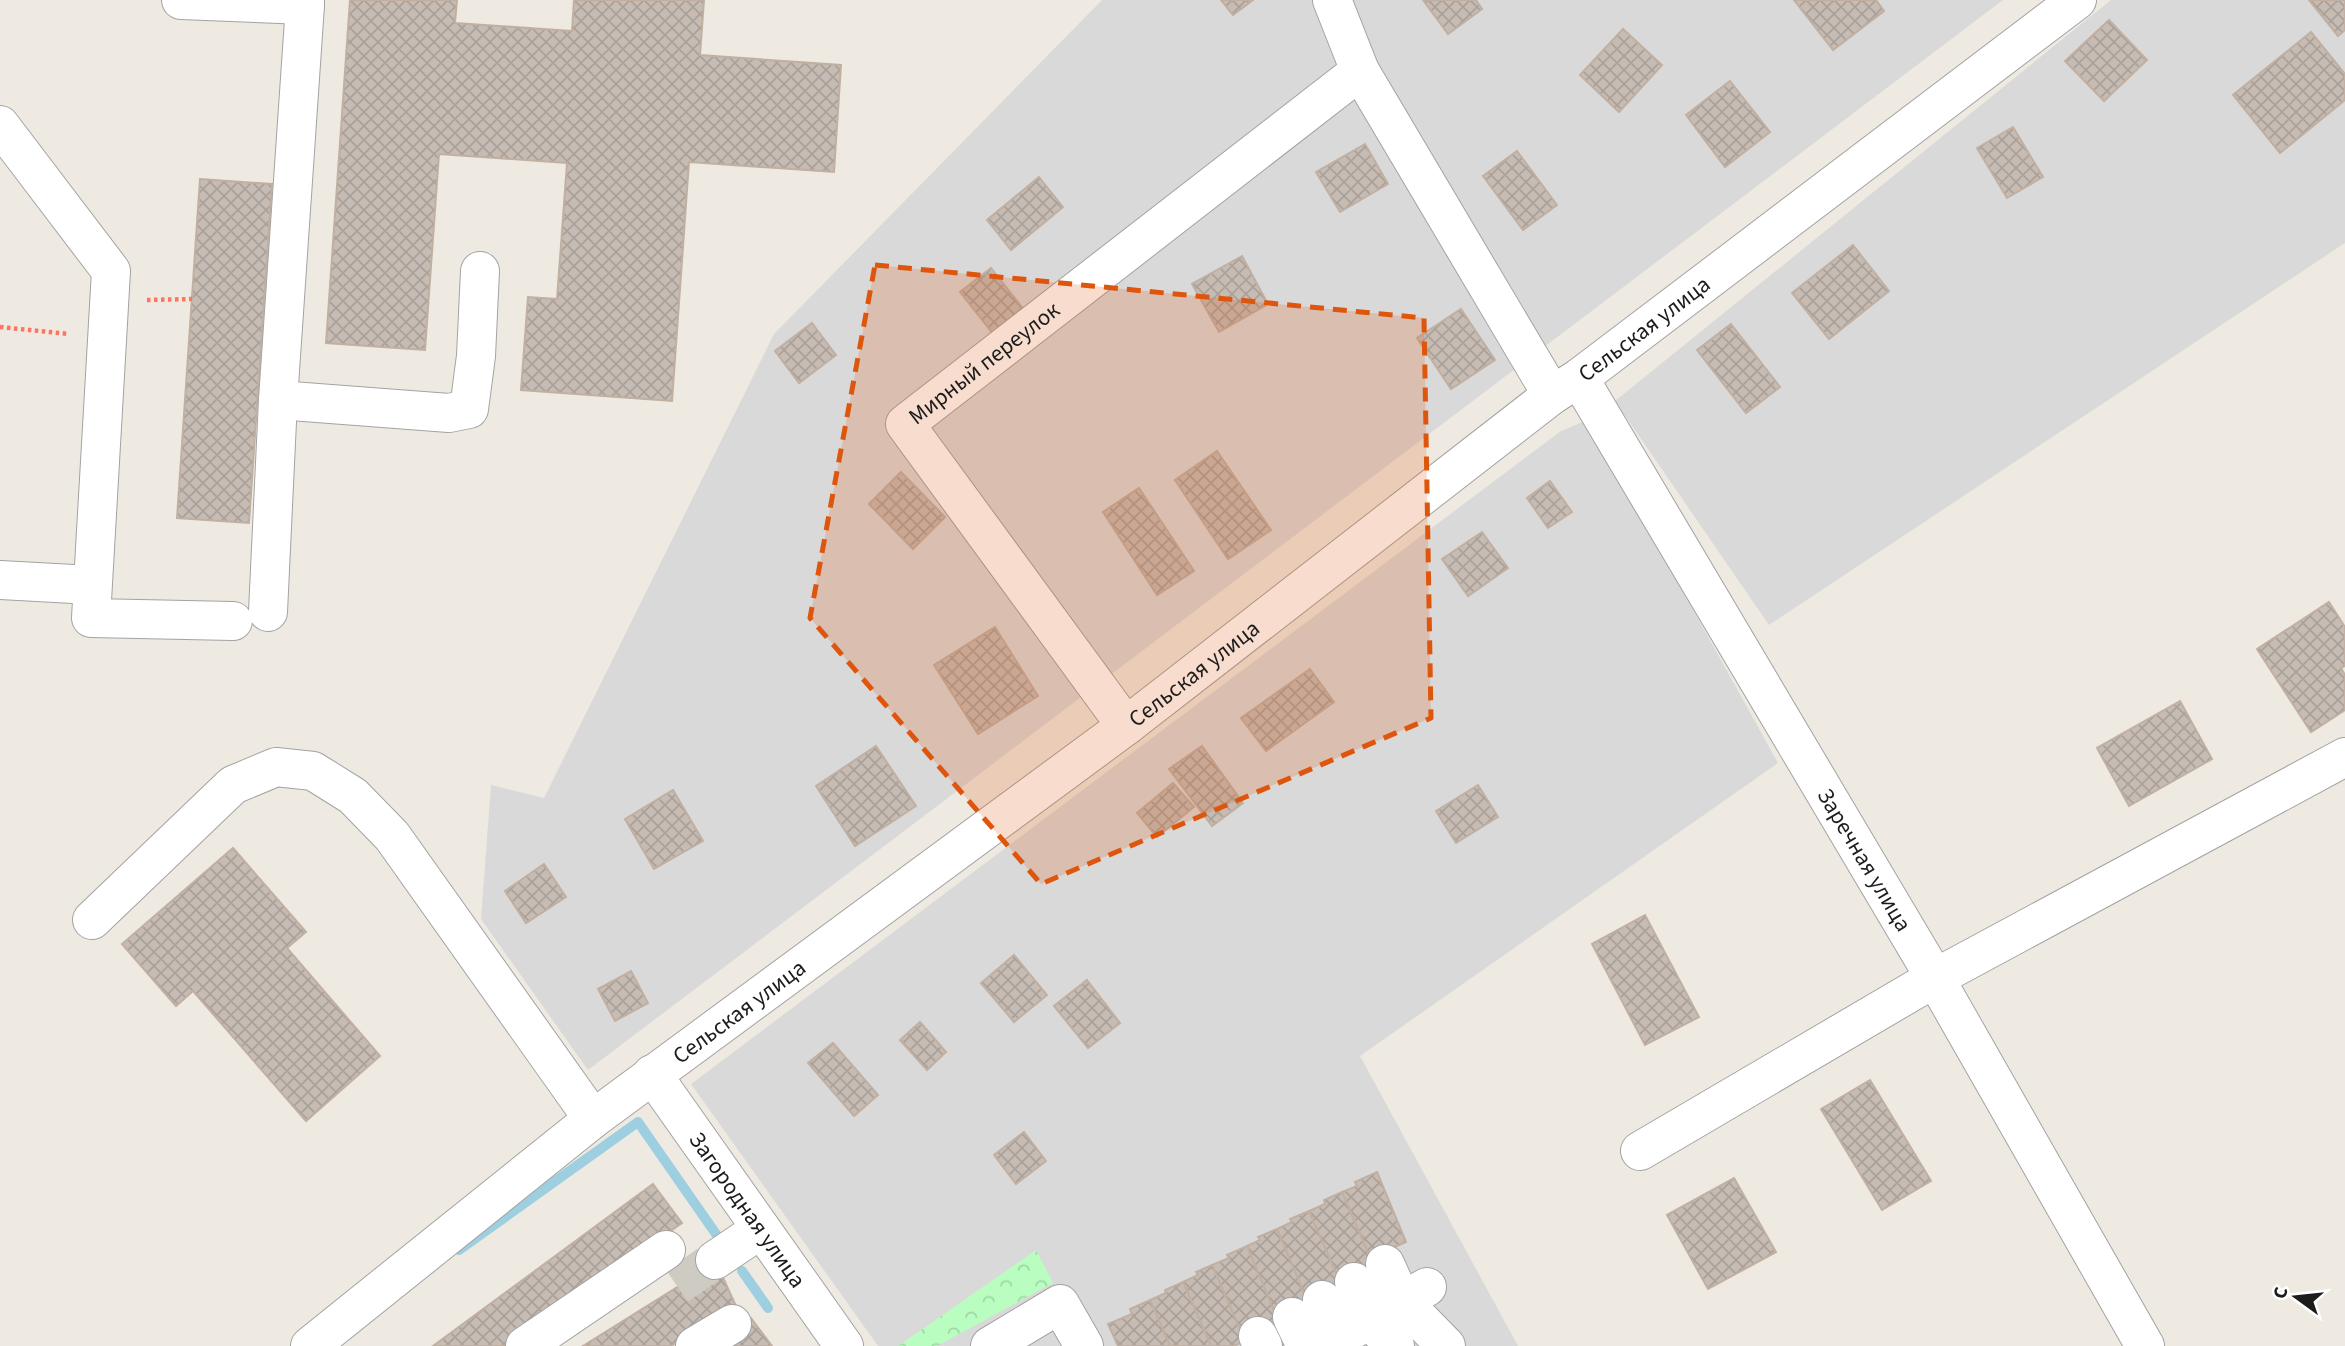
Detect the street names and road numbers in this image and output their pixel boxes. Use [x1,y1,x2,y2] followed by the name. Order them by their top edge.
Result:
[1571,268,1717,390] street label: Сельская улица
[901,294,1067,433] street label: Мирный переулок
[1122,612,1267,735] street label: Сельская улица
[1809,782,1920,938] street label: Заречная улица
[666,952,813,1072] street label: Сельская улица
[681,1125,814,1295] street label: Загородная улица

